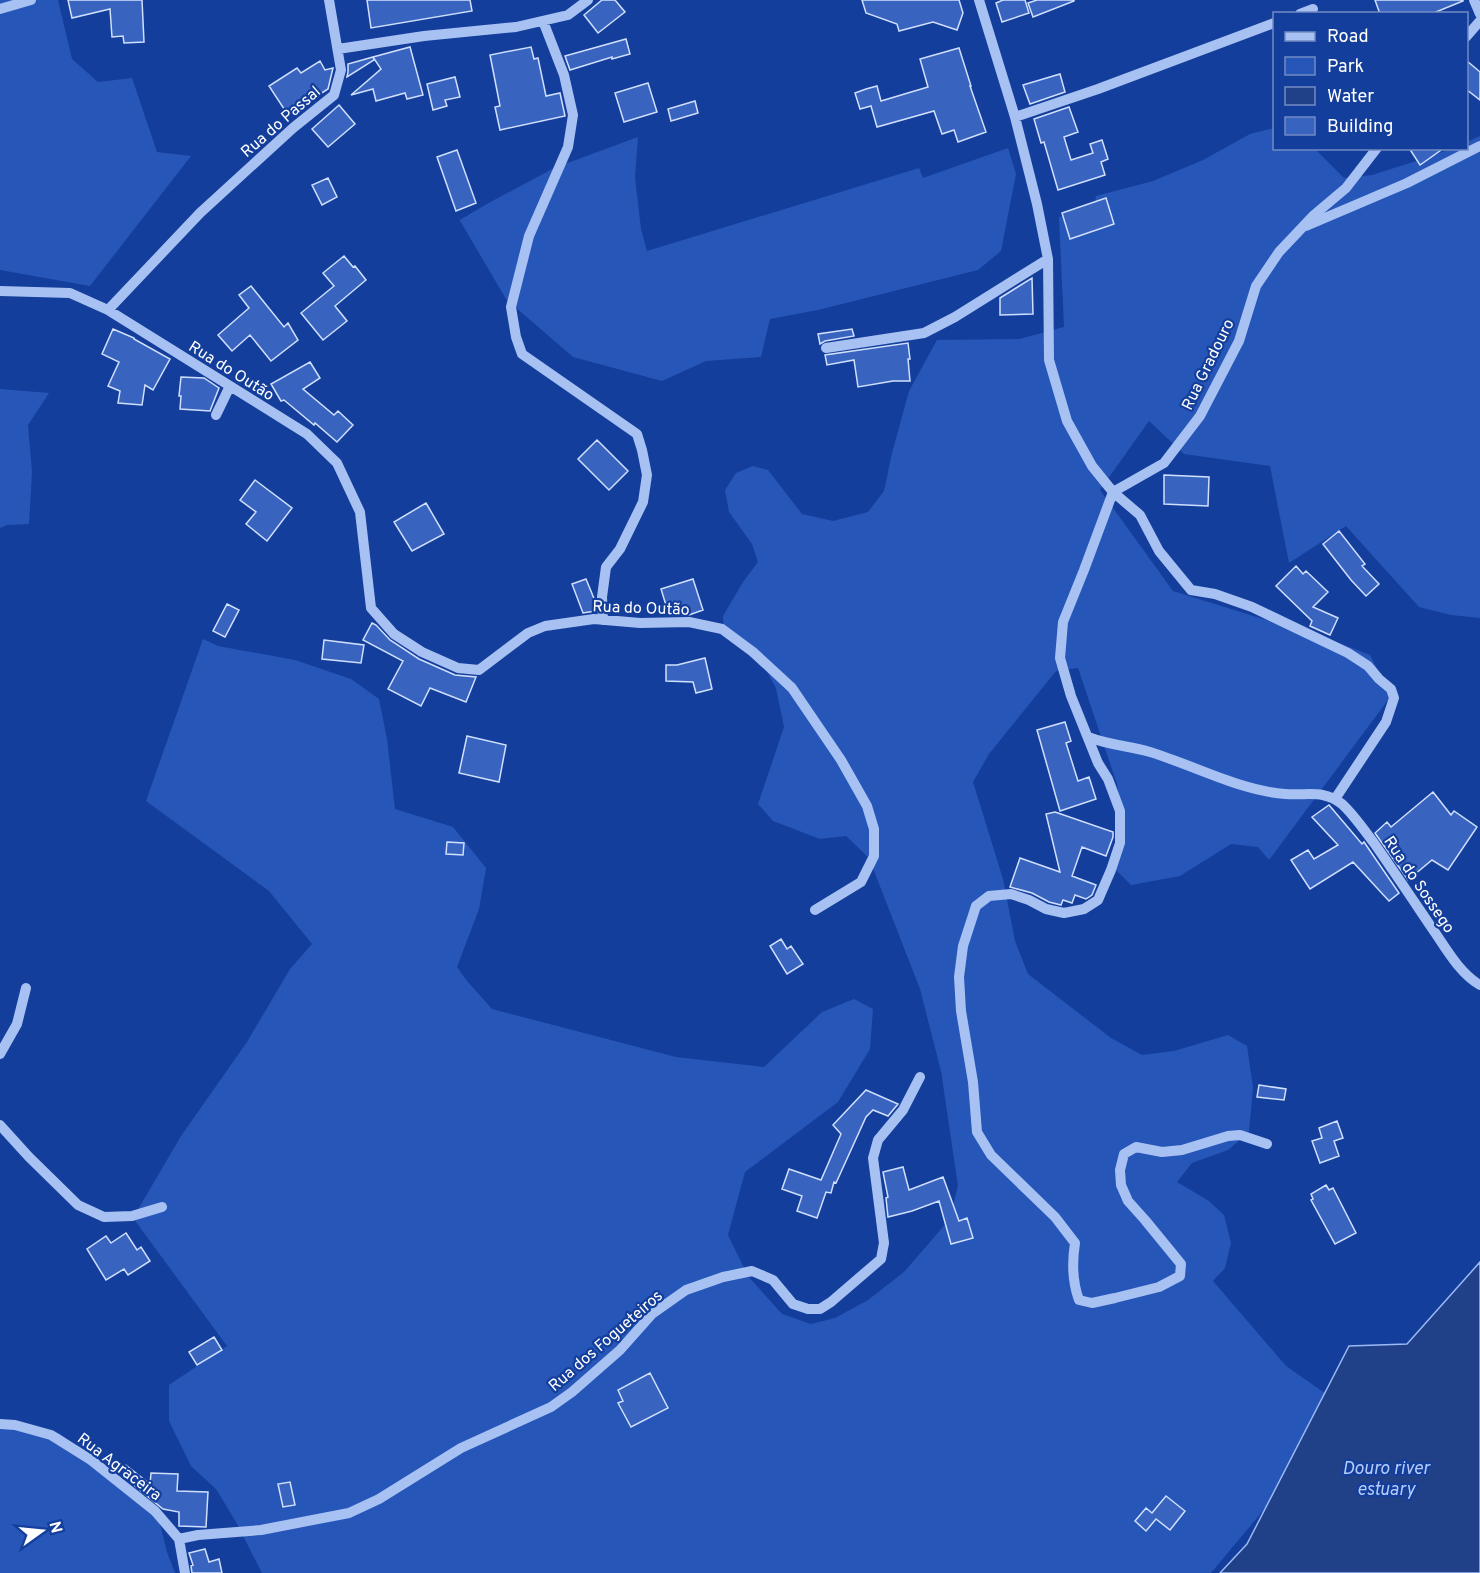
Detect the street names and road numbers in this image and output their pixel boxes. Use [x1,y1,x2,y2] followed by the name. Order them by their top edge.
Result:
[237,82,325,163] street label: Rua do Passal
[1178,316,1240,414] street label: Rua Gradouro
[184,337,278,406] street label: Rua do Outão
[592,597,690,621] street label: Rua do Outão
[1378,833,1458,938] street label: Rua do Sossego
[545,1287,667,1397] street label: Rua dos Fogueteiros
[73,1429,165,1506] street label: Rua Agraceira

